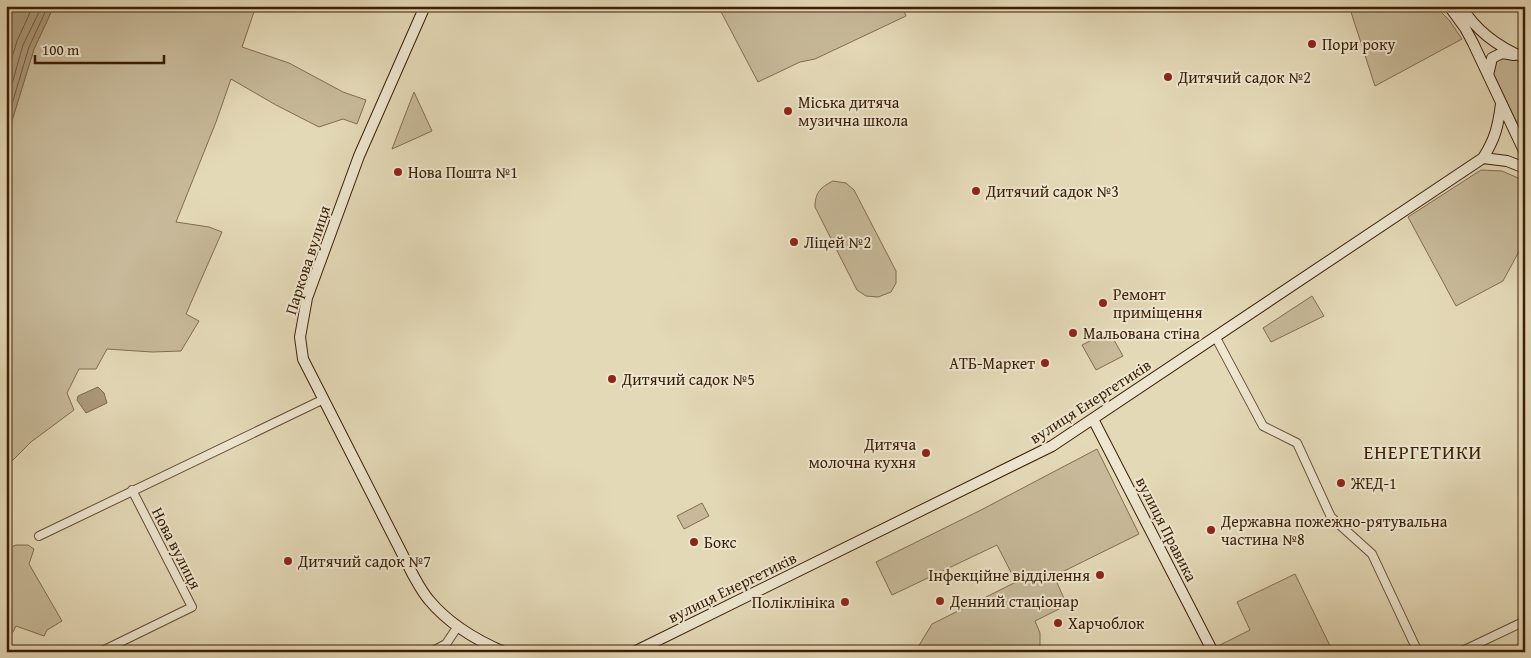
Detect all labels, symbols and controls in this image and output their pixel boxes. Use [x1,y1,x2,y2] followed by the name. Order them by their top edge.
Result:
[35,32,164,64] scale bar
[1322,32,1395,56] place label: Пори року
[1306,38,1318,50] marker: Пори року
[42,39,80,60] text: 100 m
[1177,65,1311,89] place label: Дитячий садок №2
[1162,71,1174,83] marker: Дитячий садок №2
[798,90,908,132] place label: Міська дитяча музична школа
[782,105,794,117] marker: Міська дитяча музична школа
[408,160,518,184] place label: Нова Пошта №1
[392,166,404,178] marker: Нова Пошта №1
[985,179,1119,203] place label: Дитячий садок №3
[970,185,982,197] marker: Дитячий садок №3
[278,202,336,318] street label: Паркова вулиця
[804,230,871,254] place label: Ліцей №2
[788,236,800,248] marker: Ліцей №2
[1113,282,1203,324] place label: Ремонт приміщення
[1097,297,1109,309] marker: Ремонт приміщення
[1083,321,1200,345] place label: Мальована стіна
[1067,327,1079,339] marker: Мальована стіна
[949,351,1035,375] place label: АТБ-Маркет
[1024,353,1156,449] street label: вулиця Енергетиків
[1039,357,1051,369] marker: АТБ-Маркет
[621,367,755,391] place label: Дитячий садок №5
[606,373,618,385] marker: Дитячий садок №5
[808,432,916,474] place label: Дитяча молочна кухня
[1364,438,1482,466] district label: ЕНЕРГЕТИКИ
[920,447,932,459] marker: Дитяча молочна кухня
[1350,471,1397,495] place label: ЖЕД-1
[1130,472,1204,586] street label: вулиця Правика
[1335,477,1347,489] marker: ЖЕД-1
[146,503,208,593] street label: Нова вулиця
[1220,509,1448,551] place label: Державна пожежно-рятувальна частина №8
[1205,524,1217,536] marker: Державна пожежно-рятувальна частина №8
[704,530,737,554] place label: Бокс
[688,536,700,548] marker: Бокс
[664,545,801,629] street label: вулиця Енергетиків
[297,549,431,573] place label: Дитячий садок №7
[282,555,294,567] marker: Дитячий садок №7
[929,563,1090,587] place label: Інфекційне відділення
[1094,569,1106,581] marker: Інфекційне відділення
[949,589,1079,613] place label: Денний стаціонар
[752,590,835,614] place label: Поліклініка
[934,595,946,607] marker: Денний стаціонар
[839,596,851,608] marker: Поліклініка
[1068,611,1145,635] place label: Харчоблок
[1052,617,1064,629] marker: Харчоблок

